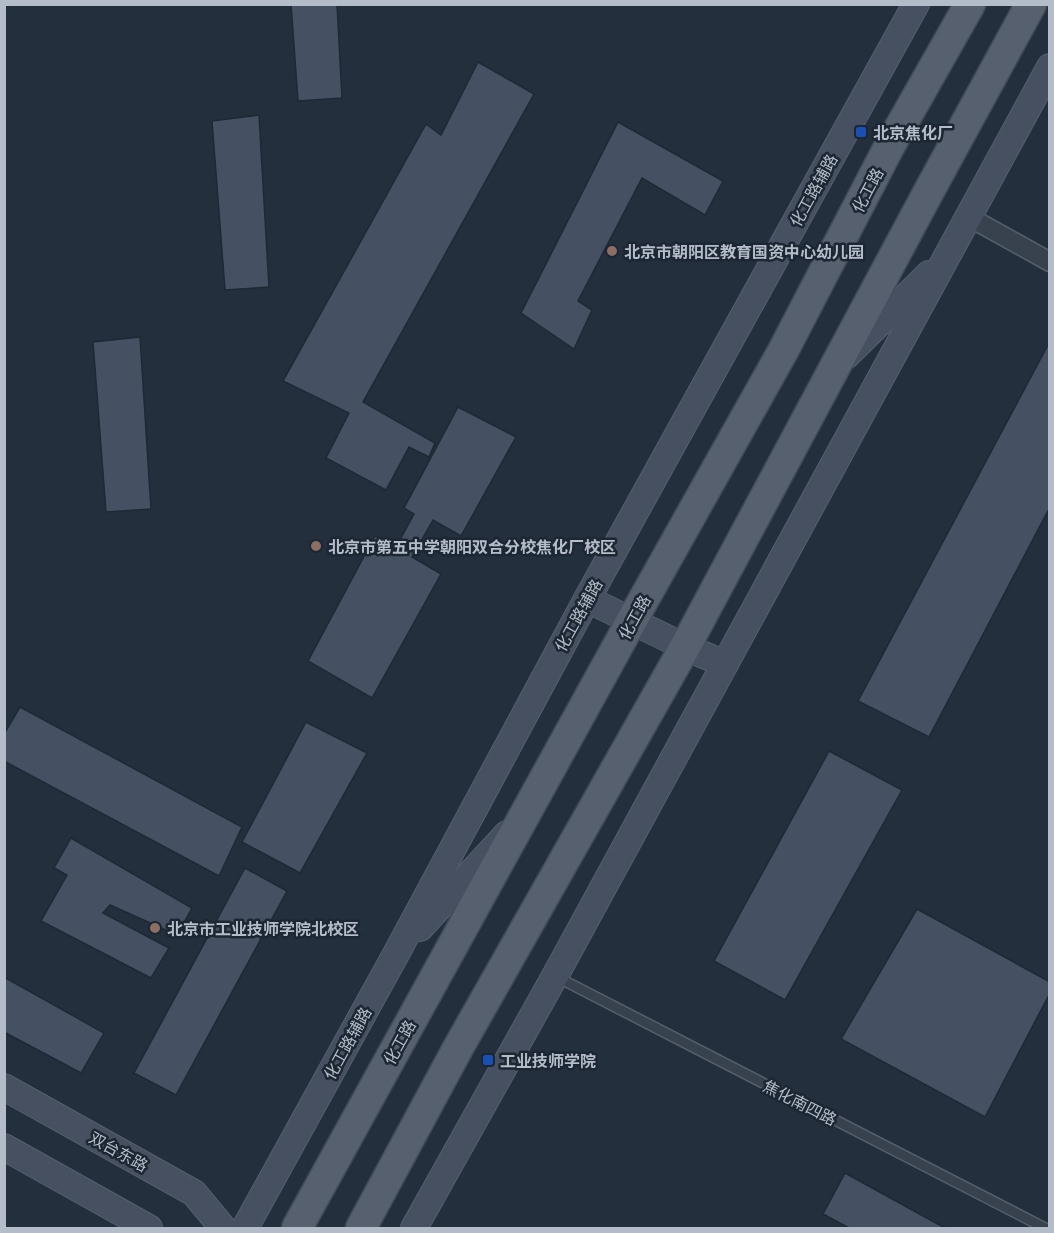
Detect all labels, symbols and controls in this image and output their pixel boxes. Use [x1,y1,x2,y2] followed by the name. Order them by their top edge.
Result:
[873,123,953,142] place label: 北京焦化厂
[854,125,868,139] marker: 北京焦化厂
[785,150,841,230] street label: 化工路辅路
[847,164,887,216] street label: 化工路
[624,242,864,261] place label: 北京市朝阳区教育国资中心幼儿园
[605,244,619,258] marker: 北京市朝阳区教育国资中心幼儿园
[328,537,616,556] place label: 北京市第五中学朝阳双合分校焦化厂校区
[309,539,323,553] marker: 北京市第五中学朝阳双合分校焦化厂校区
[550,575,606,655] street label: 化工路辅路
[614,591,654,643] street label: 化工路
[167,919,359,938] place label: 北京市工业技师学院北校区
[148,921,162,935] marker: 北京市工业技师学院北校区
[319,1003,375,1083] street label: 化工路辅路
[379,1016,419,1068] street label: 化工路
[500,1051,596,1070] place label: 工业技师学院
[481,1053,495,1067] marker: 工业技师学院
[760,1075,840,1129] street label: 焦化南四路
[86,1127,152,1175] street label: 双台东路

